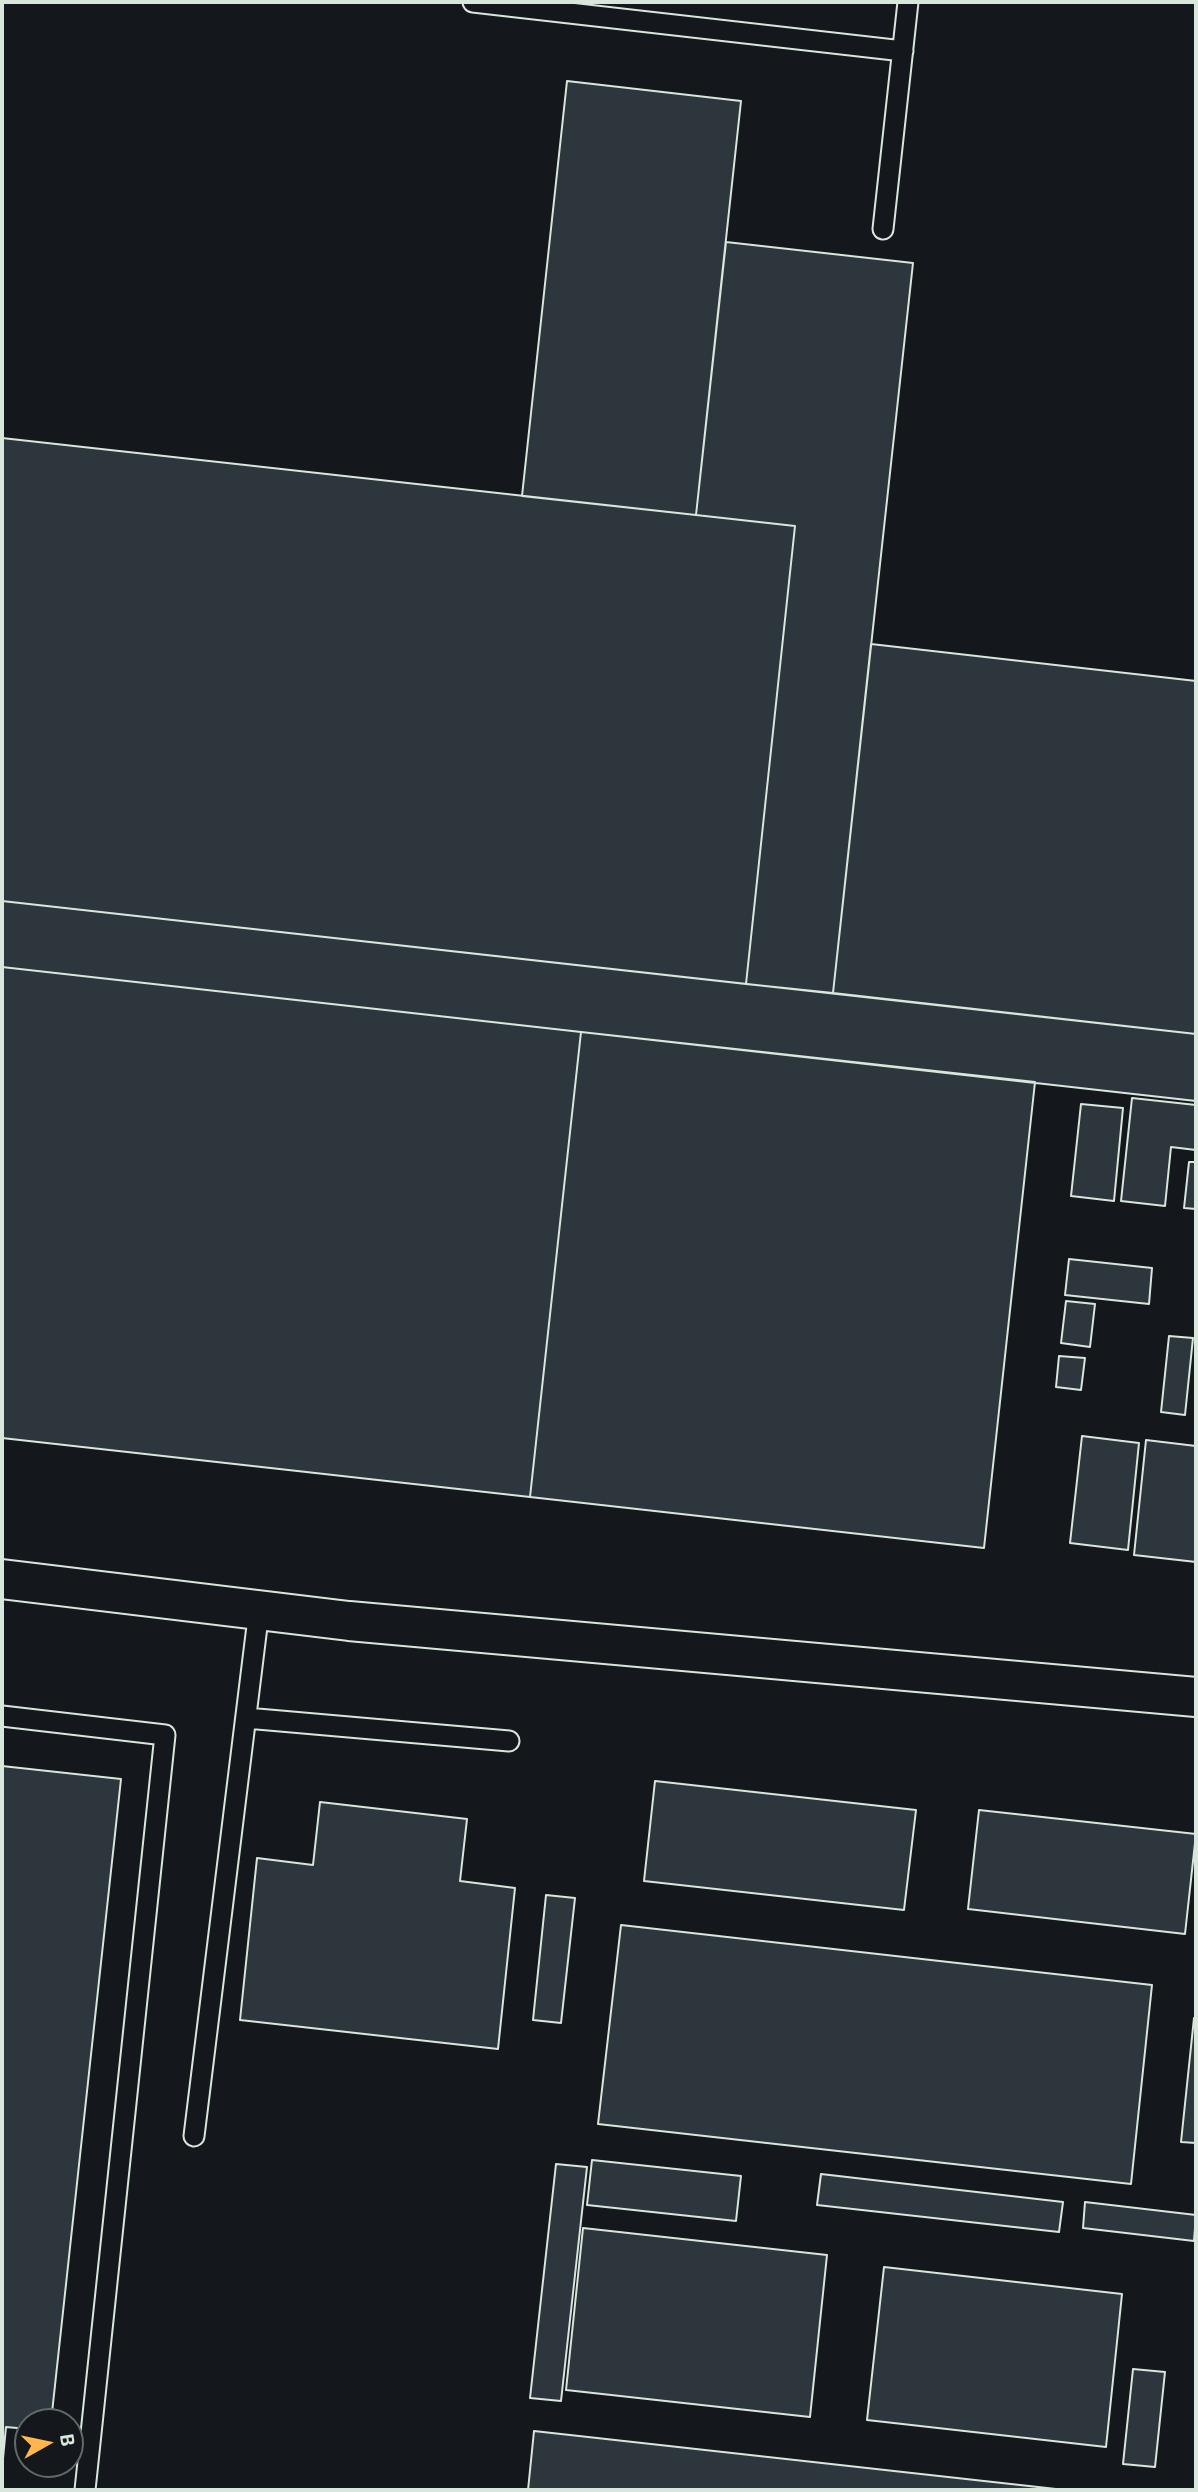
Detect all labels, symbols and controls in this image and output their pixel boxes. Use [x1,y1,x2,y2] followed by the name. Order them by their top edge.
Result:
[14,2408,84,2478] north arrow
[56,2432,81,2448] text: B

